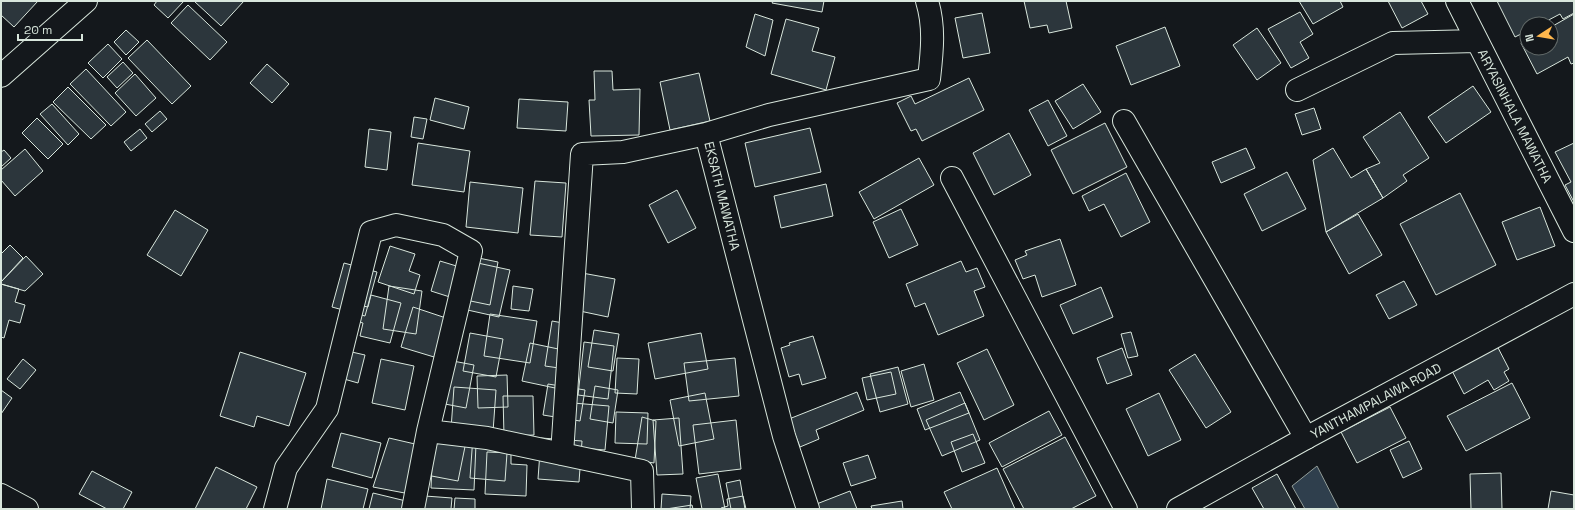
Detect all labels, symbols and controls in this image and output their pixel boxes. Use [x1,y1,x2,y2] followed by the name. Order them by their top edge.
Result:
[18,16,82,42] scale bar
[1519,16,1559,56] north arrow
[24,22,52,38] text: 20 m
[1522,33,1537,43] text: N
[1474,46,1556,186] street label: ARYASINHALA MAWATHA
[700,140,744,252] street label: EKSATH MAWATHA
[1308,359,1444,443] street label: YANTHAMPALAWA ROAD

